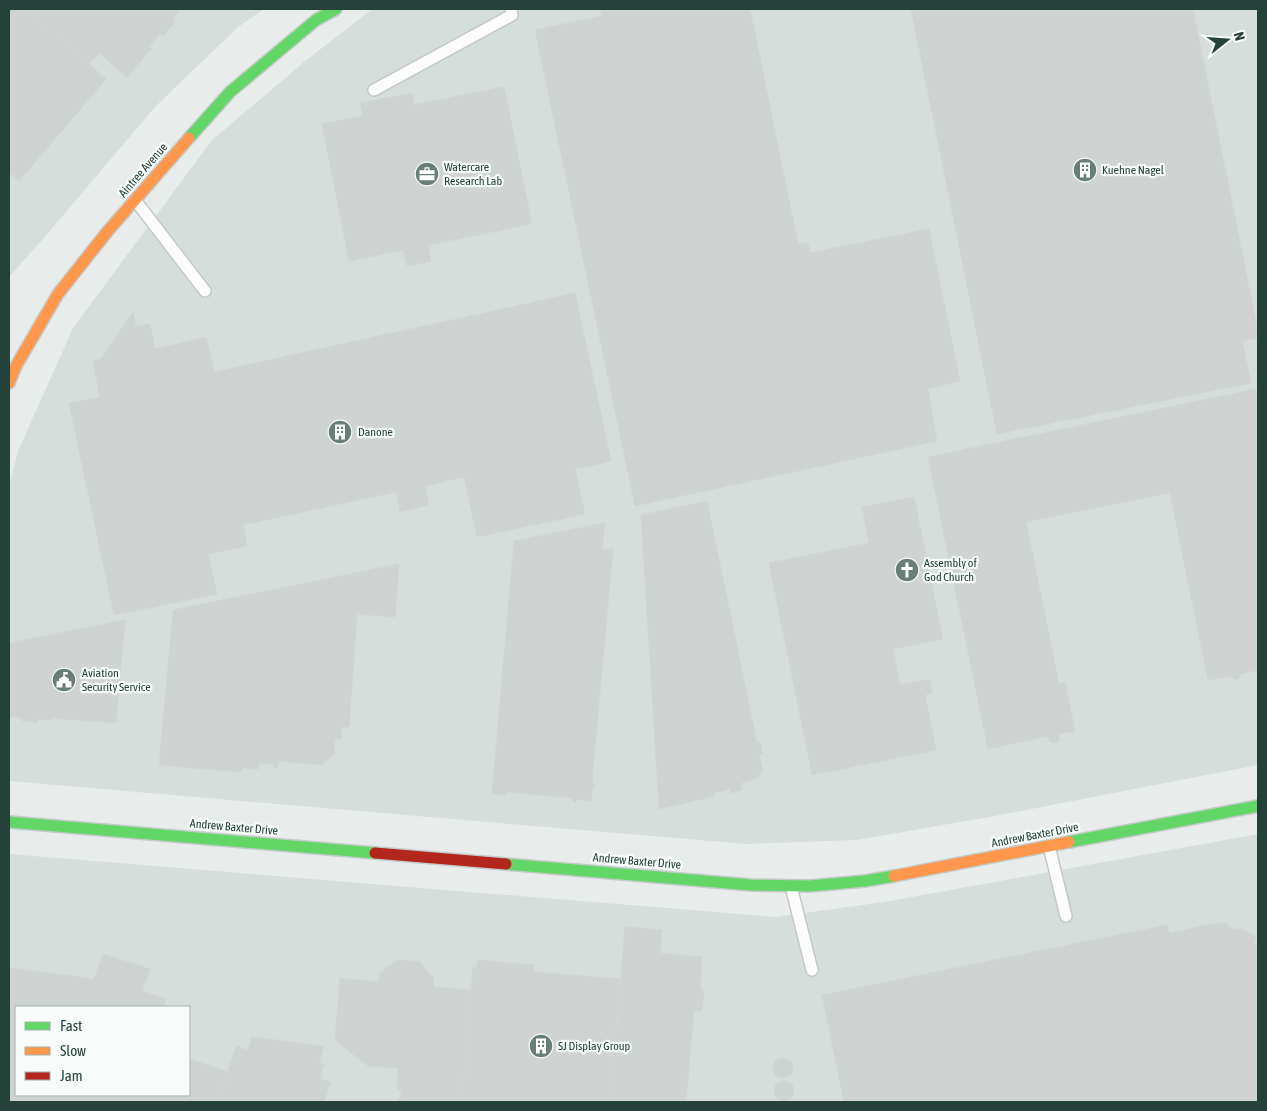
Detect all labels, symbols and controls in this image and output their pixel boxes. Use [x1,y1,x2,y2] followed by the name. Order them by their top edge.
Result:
[1202,15,1252,65] north arrow
[1231,30,1248,42] text: N
[116,140,170,200] street label: Aintree Avenue
[1072,157,1098,183] building icon: Kuehne Nagel
[444,160,502,188] place label: Watercare Research Lab
[414,161,440,187] office icon: Watercare Research Lab
[1102,163,1165,177] place label: Kuehne Nagel
[327,419,353,445] building icon: Danone
[358,425,393,439] place label: Danone
[924,556,977,584] place label: Assembly of God Church
[894,557,920,583] church icon: Assembly of God Church
[82,666,151,694] place label: Aviation Security Service
[51,667,77,693] public building icon: Aviation Security Service
[189,816,279,838] street label: Andrew Baxter Drive
[990,820,1080,850] street label: Andrew Baxter Drive
[592,850,682,872] street label: Andrew Baxter Drive
[15,1006,190,1096] legend
[60,1017,82,1034] text: Fast
[528,1033,554,1059] building icon: SJ Display Group
[558,1039,631,1053] place label: SJ Display Group
[60,1042,86,1059] text: Slow
[60,1067,83,1084] text: Jam

